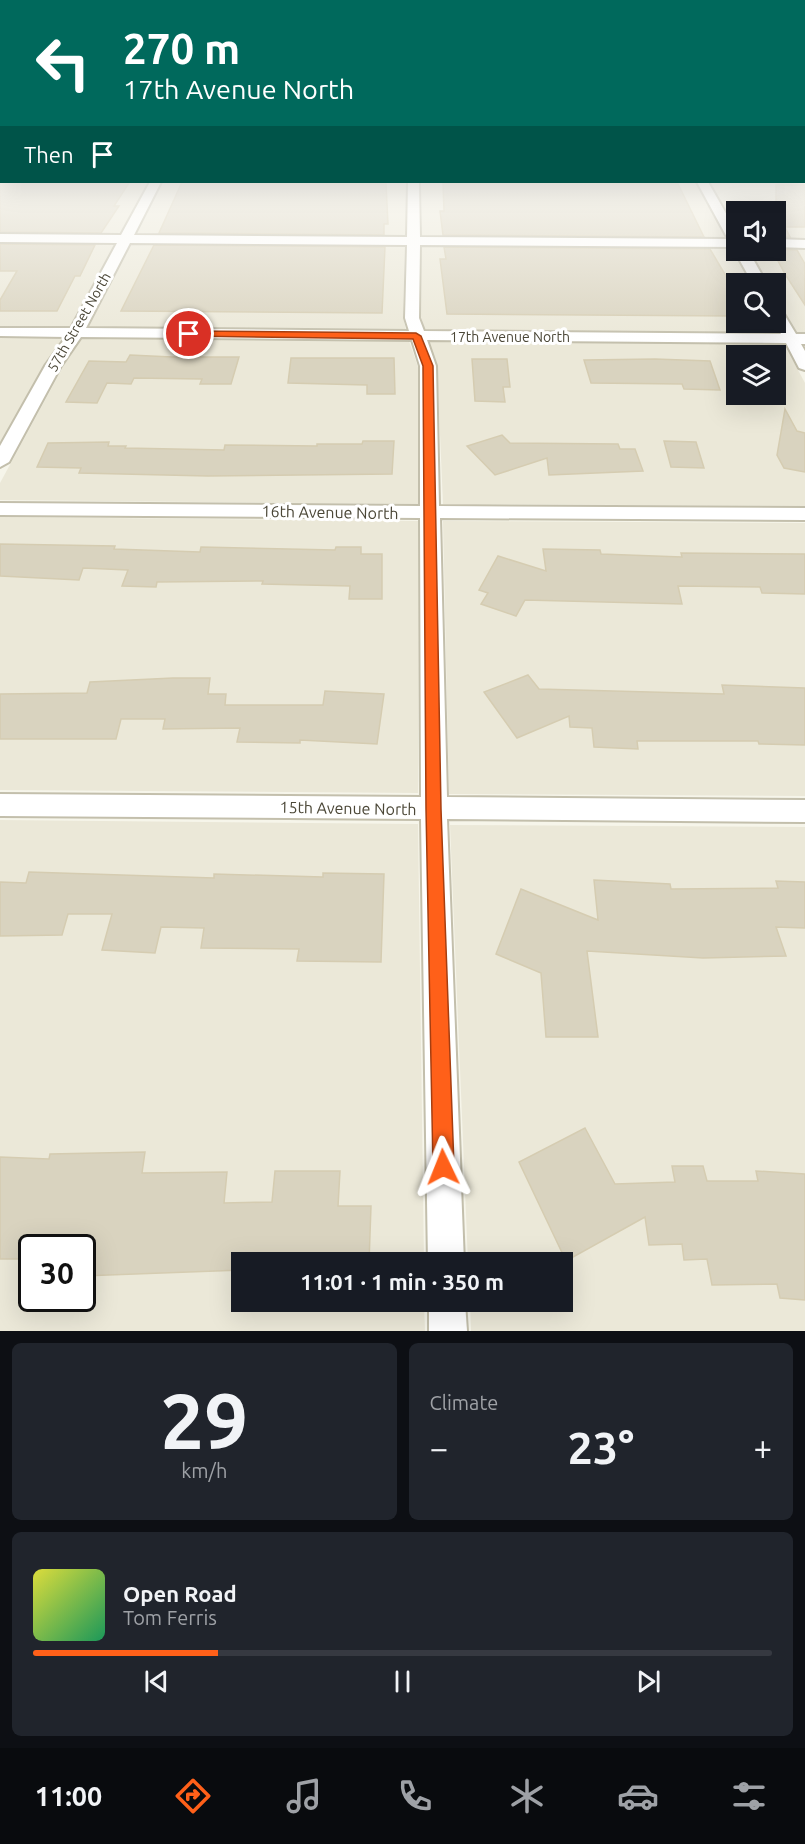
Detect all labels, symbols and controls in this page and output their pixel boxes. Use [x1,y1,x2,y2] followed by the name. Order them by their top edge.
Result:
[24,24,102,102] icon: left
[123,25,240,72] text: 270 m
[123,74,354,104] text: 17th Avenue North
[86,138,119,171] icon: arrive
[24,142,74,167] text: Then
[726,201,786,405] map controls
[726,201,786,261] button: sound
[44,270,114,374] street label: 57th Street North
[726,273,786,333] button: search
[163,308,214,359] pin
[172,317,205,350] icon: arrive
[450,329,570,345] street label: 17th Avenue North
[726,345,786,405] button: layers
[261,502,399,522] street label: 16th Avenue North
[279,798,417,818] street label: 15th Avenue North
[411,1135,475,1199] position arrow
[18,1234,96,1312] speed limit sign: 30
[300,1269,504,1294] text: 11:01 · 1 min · 350 m
[160,1376,248,1464] text: 29
[430,1391,498,1414] text: Climate
[567,1422,634,1473] text: 23°
[430,1429,448,1466] text: −
[753,1429,772,1466] text: +
[181,1459,227,1482] text: km/h
[123,1581,237,1606] text: Open Road
[123,1606,217,1629] text: Tom Ferris
[140,1665,173,1698] icon: previous
[386,1665,419,1698] icon: pause
[632,1665,665,1698] icon: next
[172,1775,214,1817] icon: directions
[283,1775,325,1817] icon: music
[394,1775,436,1817] icon: phone
[506,1775,548,1817] icon: climate
[617,1775,659,1817] icon: car
[728,1775,770,1817] icon: filters
[35,1781,102,1811] text: 11:00

